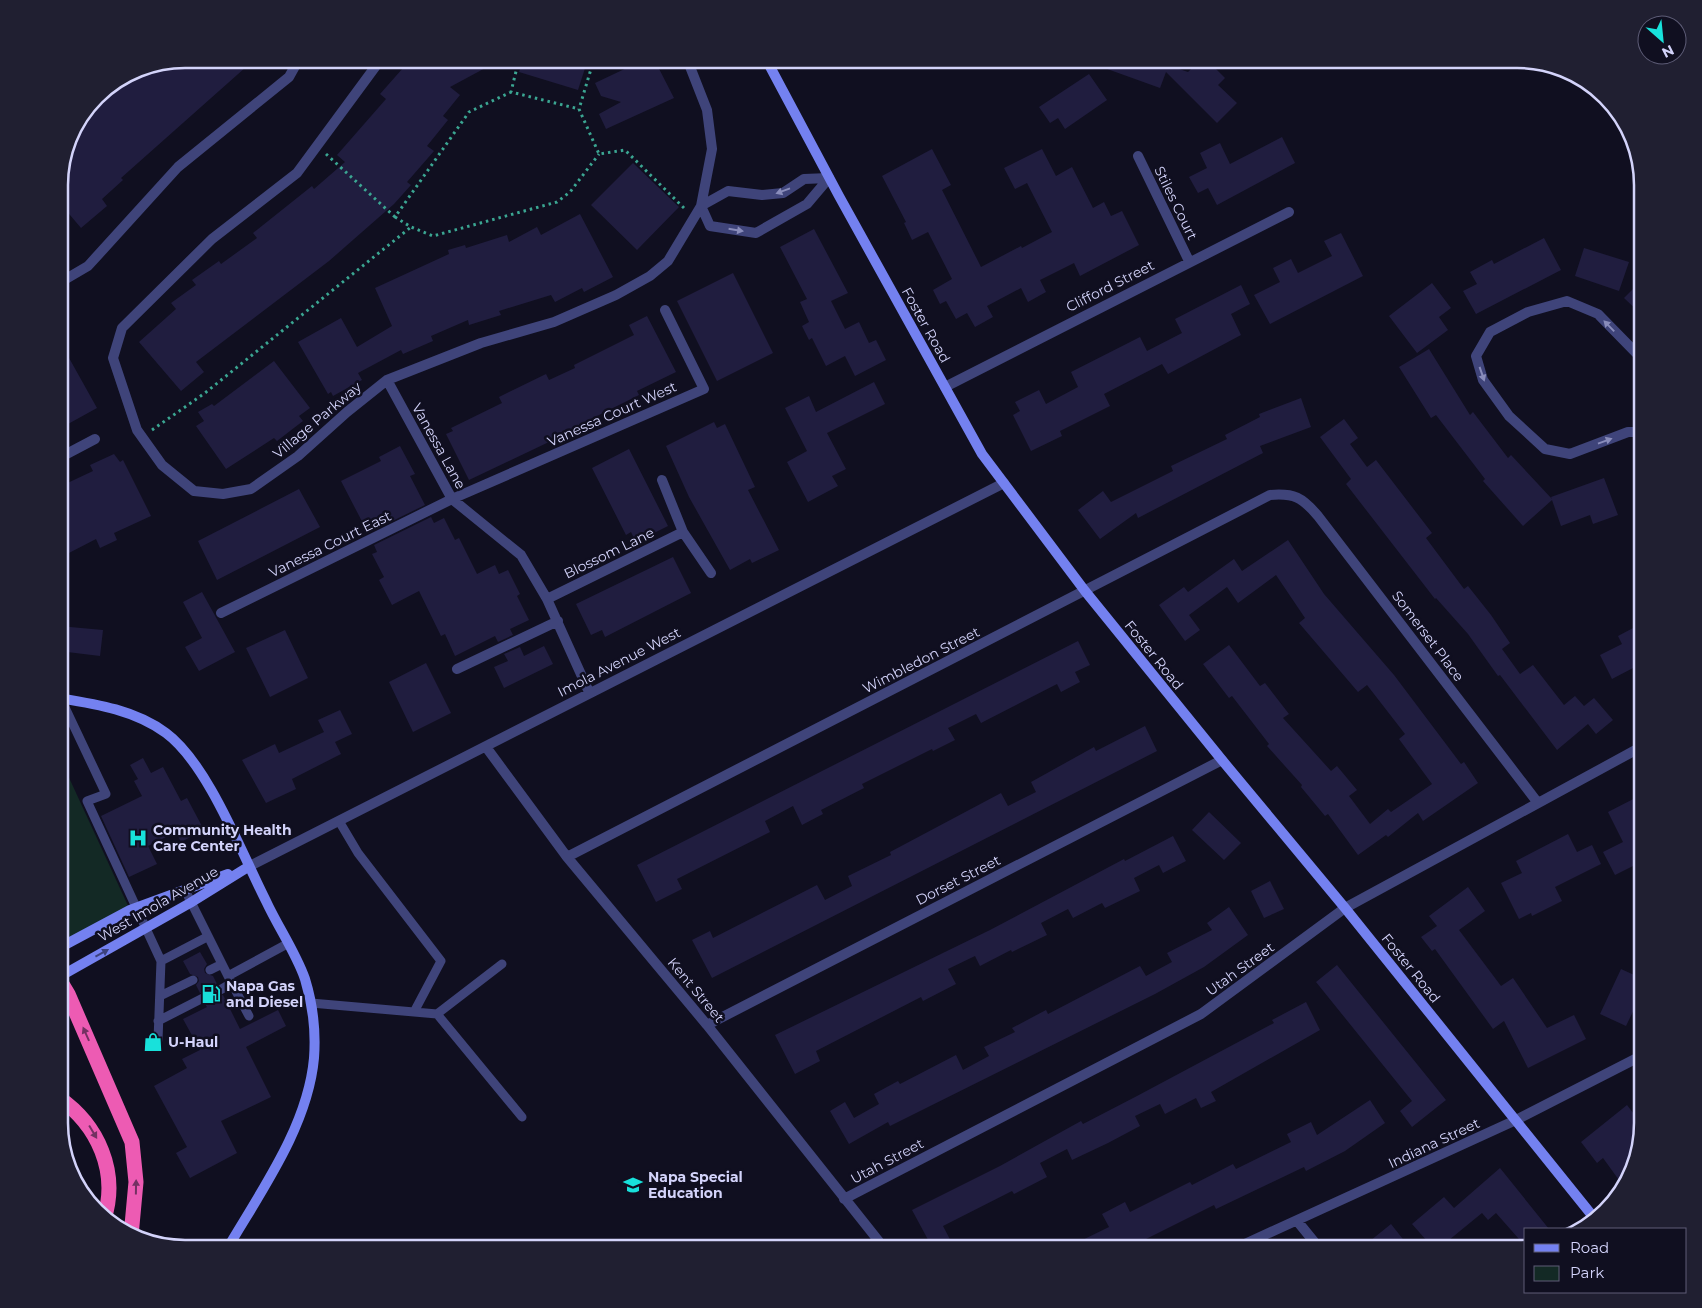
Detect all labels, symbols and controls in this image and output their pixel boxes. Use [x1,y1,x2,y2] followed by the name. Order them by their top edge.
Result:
[1637,15,1687,65] north arrow
[1659,41,1677,62] text: N
[1150,163,1202,243] street label: Stiles Court
[775,187,790,195] one-way arrow
[728,226,744,234] one-way arrow
[1063,256,1157,316] street label: Clifford Street
[898,284,954,366] street label: Foster Road
[1603,320,1615,332] one-way arrow
[1478,367,1486,382] one-way arrow
[269,377,365,462] street label: Village Parkway
[545,377,680,451] street label: Vanessa Court West
[408,400,470,492] street label: Vanessa Lane
[1598,437,1613,444] one-way arrow
[266,506,394,581] street label: Vanessa Court East
[561,523,657,583] street label: Blossom Lane
[1388,587,1468,685] street label: Somerset Place
[1121,617,1187,693] street label: Foster Road
[859,622,983,697] street label: Wimbledon Street
[554,623,684,701] street label: Imola Avenue West
[153,821,292,855] place label: Community Health Care Center
[127,827,149,849] hospital icon: Community Health Care Center
[913,851,1004,909] street label: Dorset Street
[95,862,221,946] street label: West Imola Avenue
[1378,930,1444,1006] street label: Foster Road
[1202,938,1278,1000] street label: Utah Street
[94,949,109,957] one-way arrow
[664,954,729,1026] street label: Kent Street
[226,977,303,1011] place label: Napa Gas and Diesel
[200,983,222,1005] fuel station icon: Napa Gas and Diesel
[82,1027,90,1041] one-way arrow
[142,1031,164,1053] shop icon: U-Haul
[168,1033,218,1051] place label: U-Haul
[1385,1114,1483,1172] street label: Indiana Street
[88,1126,98,1139] one-way arrow
[847,1134,927,1188] street label: Utah Street
[648,1168,743,1202] place label: Napa Special Education
[622,1174,644,1196] school or university icon: Napa Special Education
[132,1179,140,1195] one-way arrow
[1524,1228,1687,1293] legend
[1570,1238,1609,1257] text: Road
[1570,1263,1604,1282] text: Park

